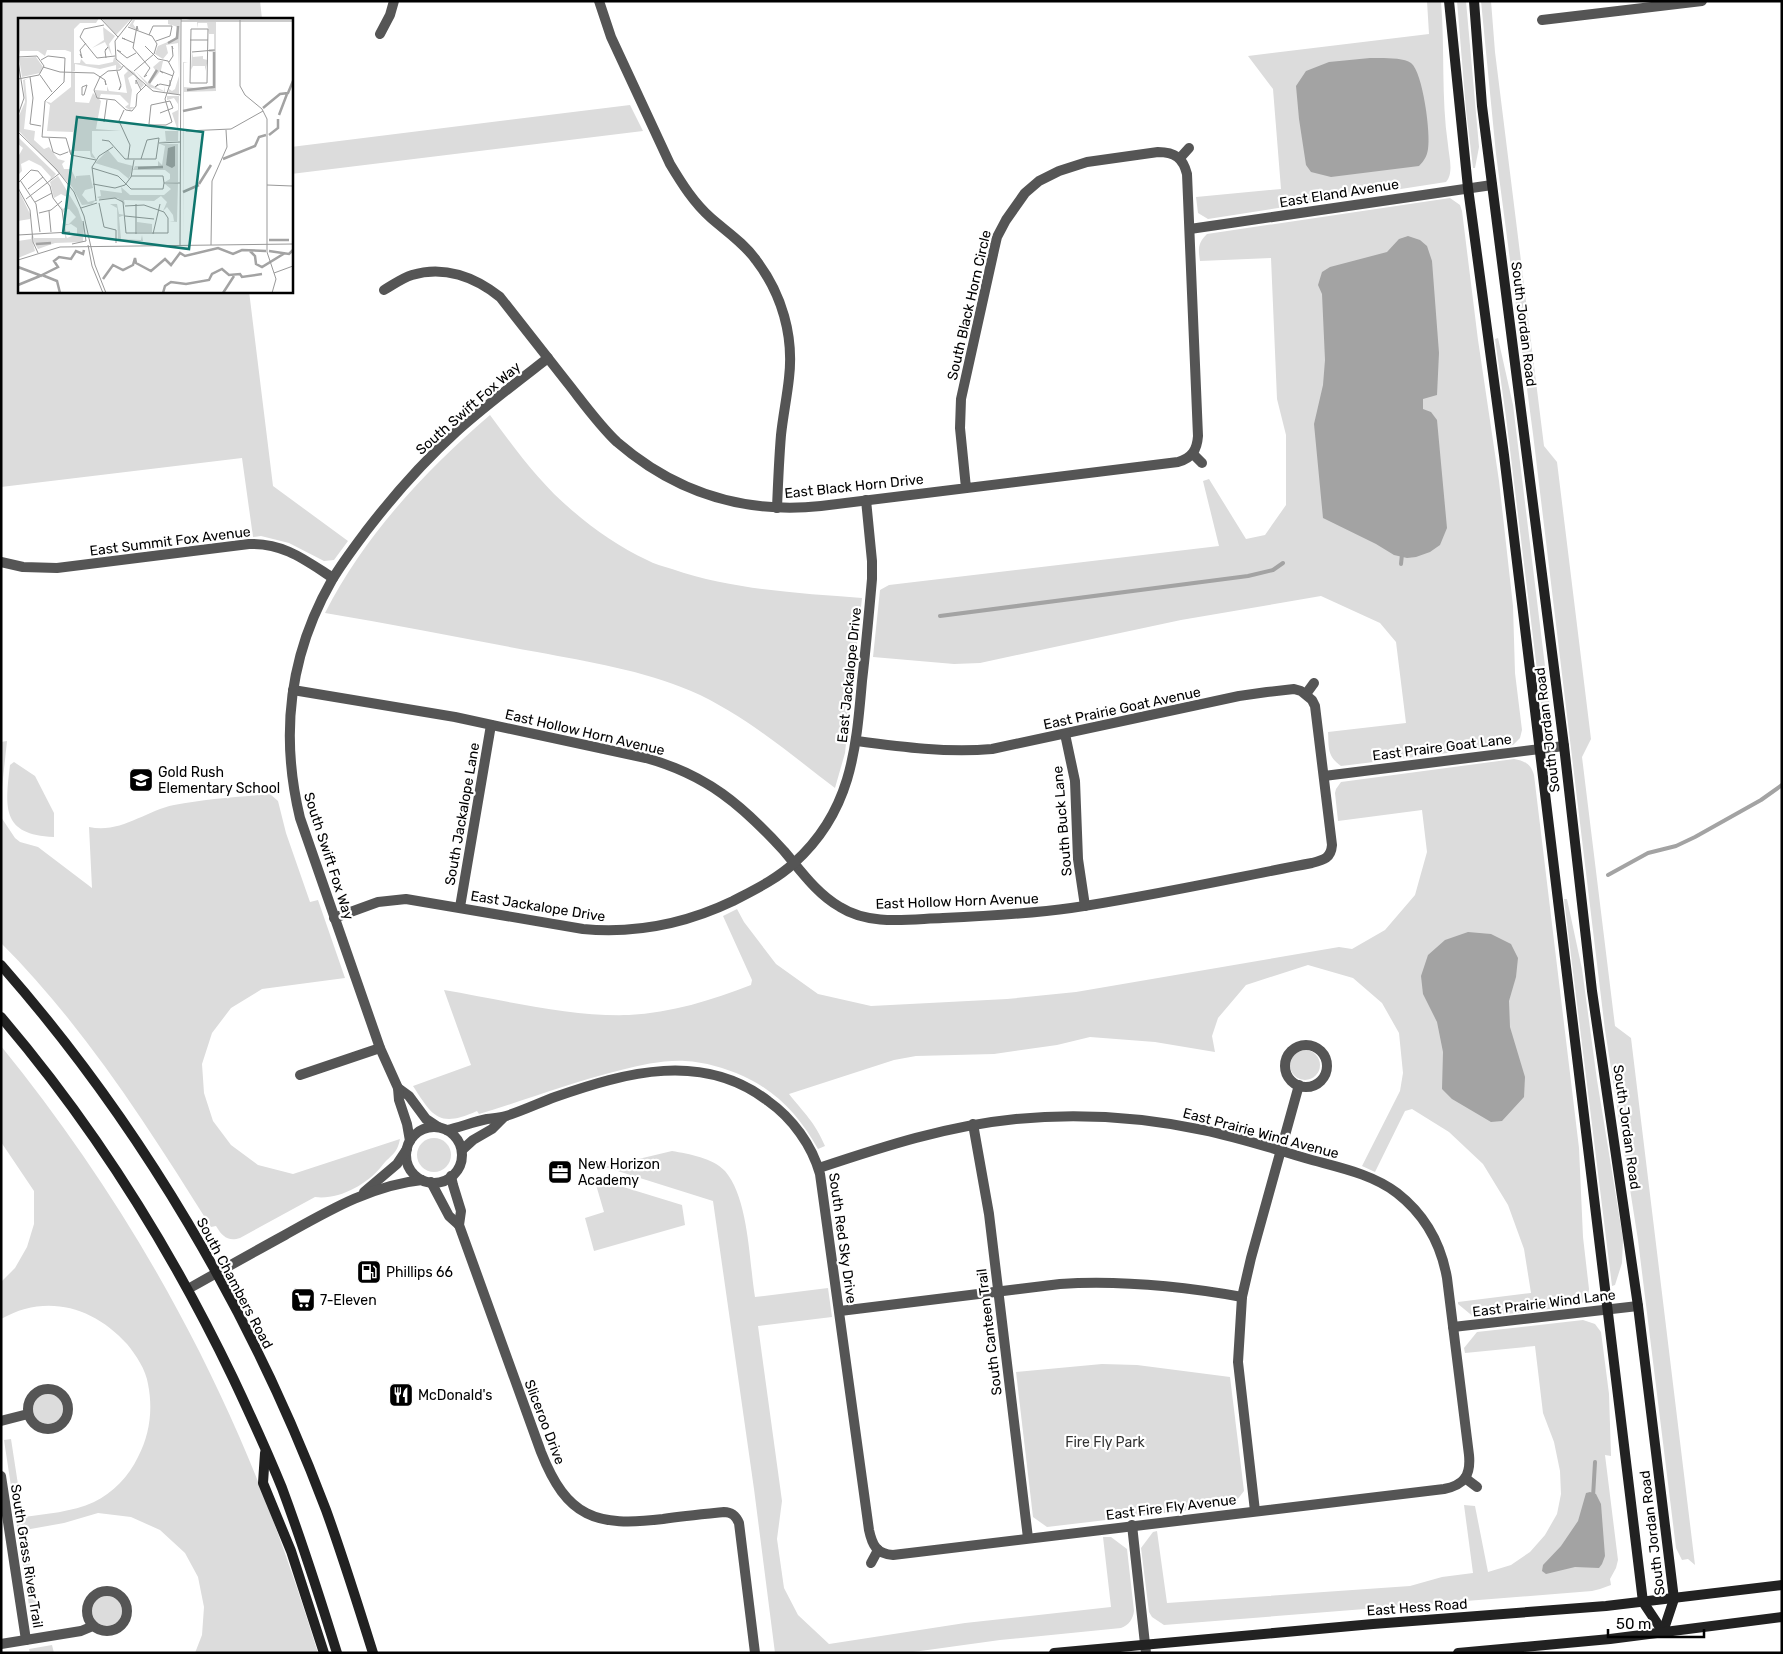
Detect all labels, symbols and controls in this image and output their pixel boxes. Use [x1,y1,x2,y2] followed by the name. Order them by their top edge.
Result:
[18,18,292,292] inset map
[1278,176,1400,211] street label: East Eland Avenue
[944,228,995,382] street label: South Black Horn Circle
[1507,261,1540,388] street label: South Jordan Road
[413,358,524,458] street label: South Swift Fox Way
[784,471,925,502] street label: East Black Horn Drive
[89,523,252,560] street label: East Summit Fox Avenue
[834,606,865,744] street label: East Jackalope Drive
[1531,666,1564,793] street label: South Jordan Road
[1042,683,1202,733] street label: East Prairie Goat Avenue
[503,706,666,759] street label: East Hollow Horn Avenue
[1372,731,1513,764] street label: East Praire Goat Lane
[442,741,483,887] street label: South Jackalope Lane
[158,764,280,797] place label: Gold Rush Elementary School
[1049,765,1076,877] street label: South Buck Lane
[128,767,154,793] school or university icon: Gold Rush Elementary School
[300,790,357,922] street label: South Swift Fox Way
[469,887,607,926] street label: East Jackalope Drive
[875,890,1039,913] street label: East Hollow Horn Avenue
[1609,1064,1644,1191] street label: South Jordan Road
[1181,1104,1341,1163] street label: East Prairie Wind Avenue
[578,1156,660,1189] place label: New Horizon Academy
[547,1159,573,1185] office icon: New Horizon Academy
[825,1172,860,1305] street label: South Red Sky Drive
[193,1215,276,1352] street label: South Chambers Road
[356,1259,382,1285] fuel station icon: Phillips 66
[386,1264,453,1281] place label: Phillips 66
[973,1268,1006,1396] street label: South Canteen Trail
[1472,1286,1617,1321] street label: East Prairie Wind Lane
[290,1287,316,1313] supermarket icon: 7-Eleven
[320,1292,377,1309] place label: 7-Eleven
[521,1377,569,1467] street label: Sliceroo Drive
[388,1382,414,1408] restaurant icon: McDonald's
[418,1387,492,1404] place label: McDonald's
[1065,1434,1146,1451] park label: Fire Fly Park
[1636,1469,1669,1596] street label: South Jordan Road
[7,1483,46,1629] street label: South Grass River Trail
[1105,1491,1237,1524] street label: East Fire Fly Avenue
[1366,1595,1468,1619] street label: East Hess Road
[1608,1606,1704,1638] scale bar
[1616,1615,1651,1633] text: 50 m

